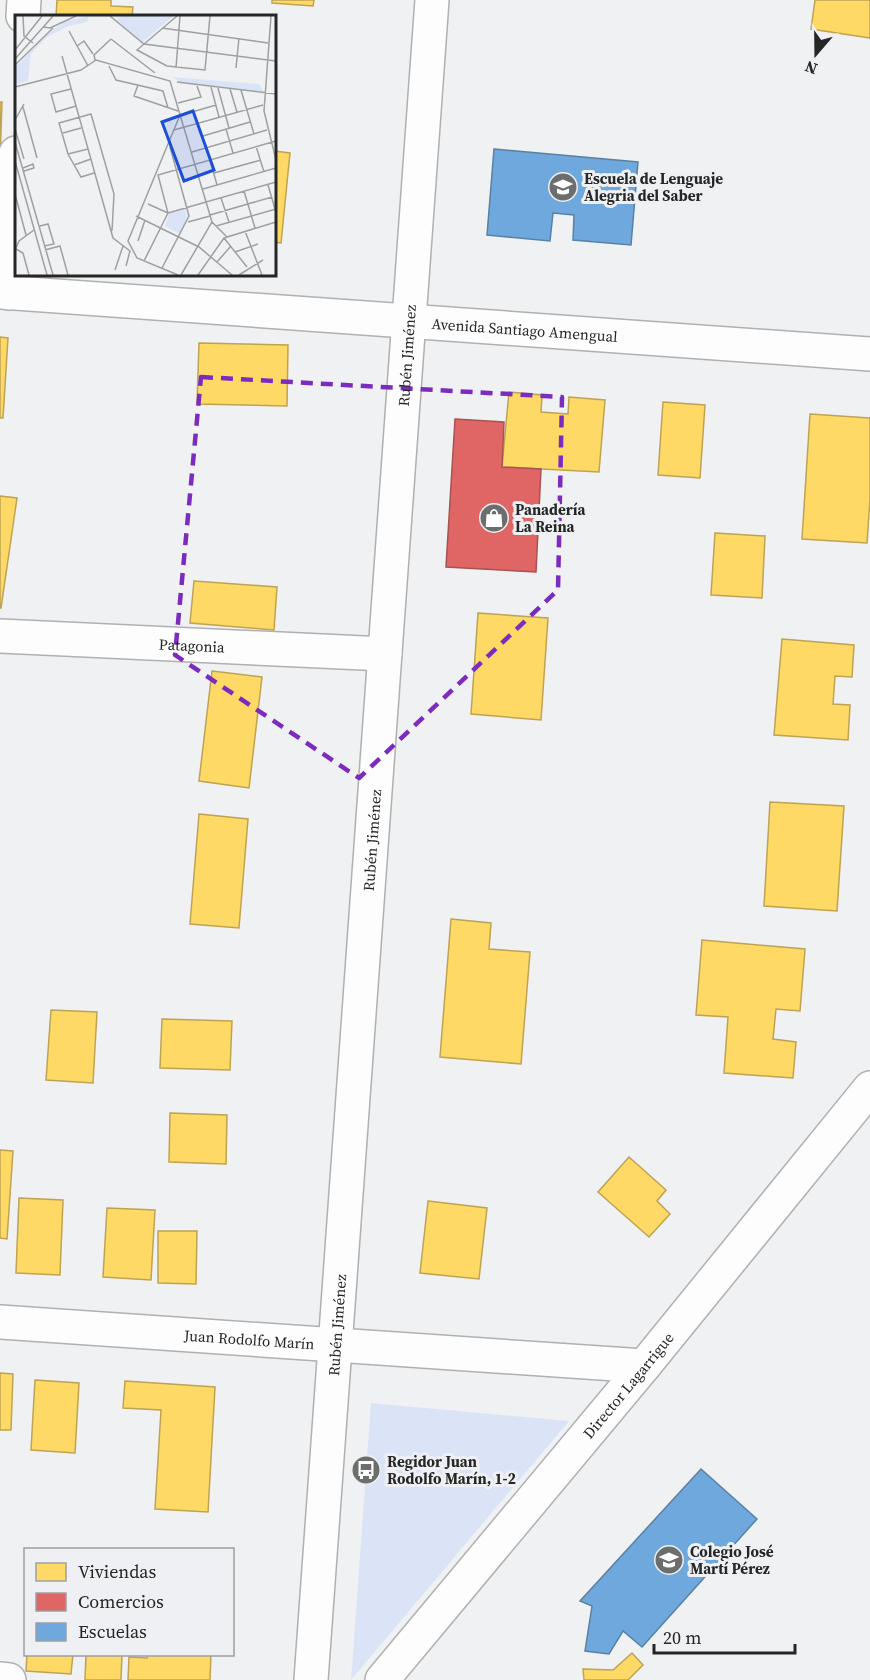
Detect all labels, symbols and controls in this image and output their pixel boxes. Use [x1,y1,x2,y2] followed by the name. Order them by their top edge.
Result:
[15,15,276,276] inset map
[786,24,846,84] north arrow
[801,56,820,80] text: N
[584,168,723,206] place label: Escuela de Lenguaje Alegria del Saber
[547,171,579,203] school or university icon: Escuela de Lenguaje Alegria del Saber
[392,304,421,407] street label: Rubén Jiménez
[431,312,619,347] street label: Avenida Santiago Amengual
[515,499,586,537] place label: Panadería La Reina
[478,502,510,534] shop icon: Panadería La Reina
[158,633,226,657] street label: Patagonia
[357,788,386,892] street label: Rubén Jiménez
[322,1273,351,1377] street label: Rubén Jiménez
[183,1324,315,1354] street label: Juan Rodolfo Marín
[578,1327,678,1443] street label: Director Lagarrigue
[387,1451,516,1489] place label: Regidor Juan Rodolfo Marín, 1-2
[350,1454,382,1486] bus stop icon: Regidor Juan Rodolfo Marín, 1-2
[690,1541,774,1579] place label: Colegio José Martí Pérez
[653,1544,685,1576] school or university icon: Colegio José Martí Pérez
[24,1548,234,1656] legend
[78,1559,156,1584] text: Viviendas
[78,1589,164,1614] text: Comercios
[654,1617,795,1655] scale bar
[78,1619,147,1644] text: Escuelas
[663,1625,701,1650] text: 20 m

